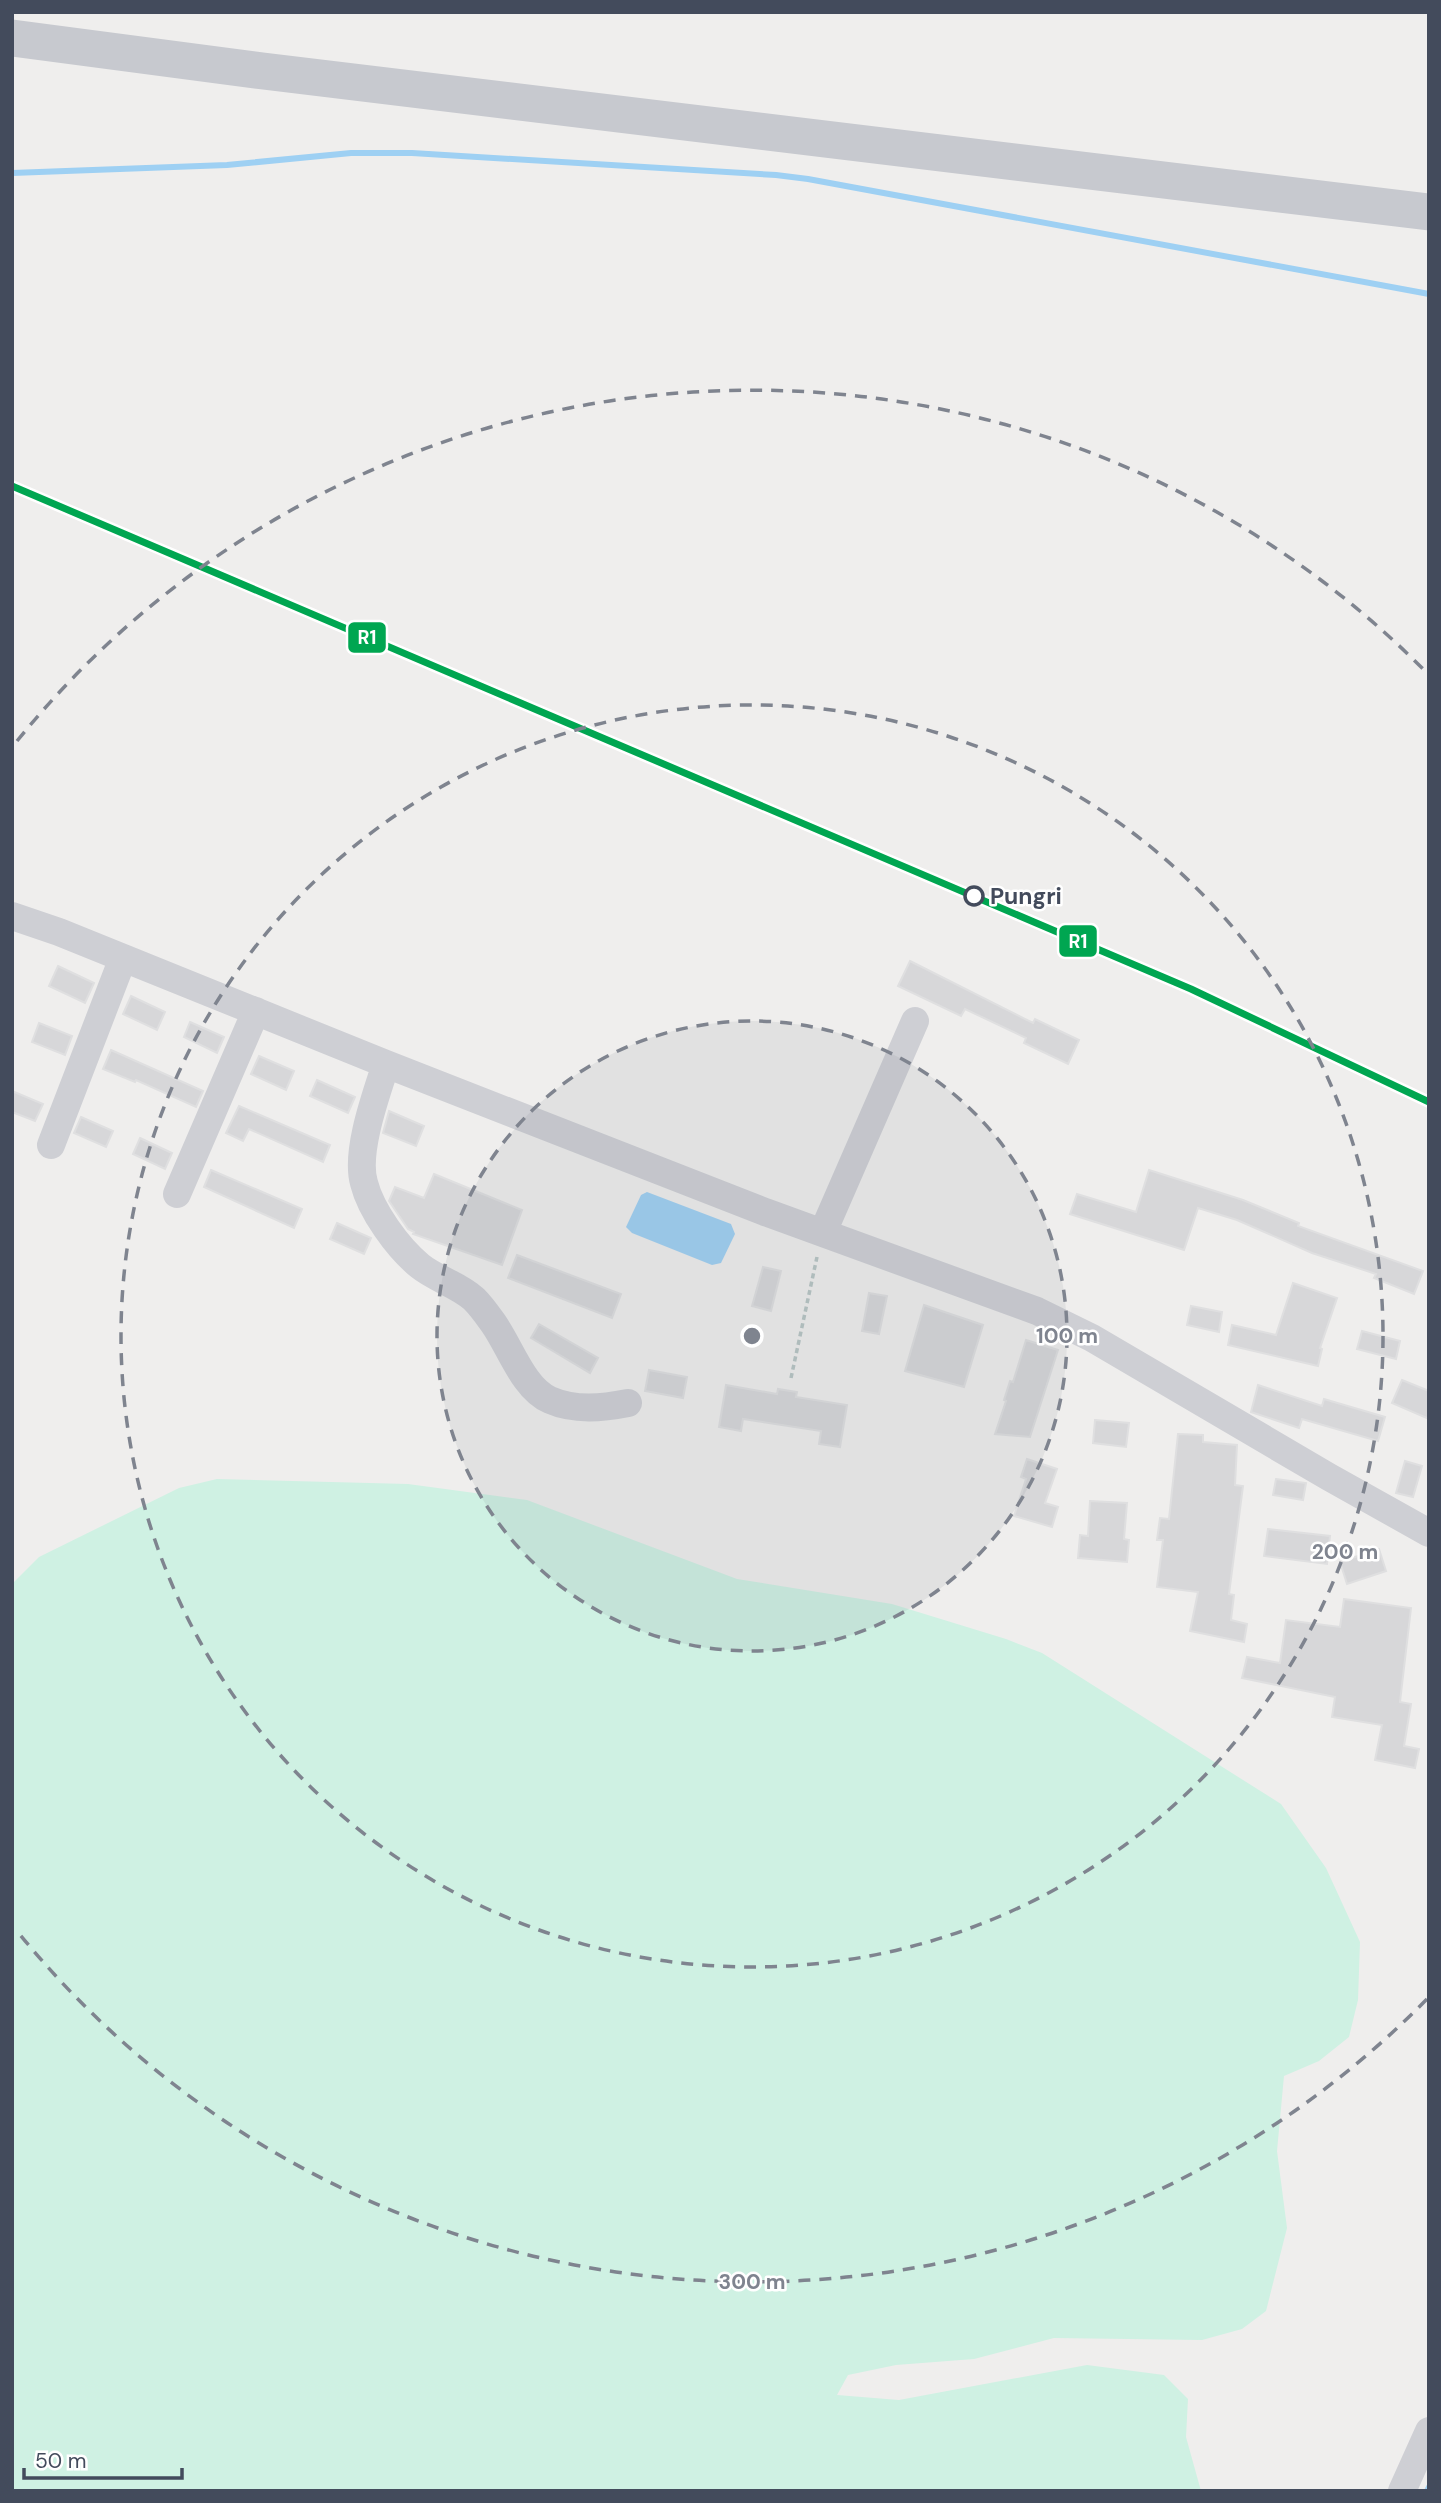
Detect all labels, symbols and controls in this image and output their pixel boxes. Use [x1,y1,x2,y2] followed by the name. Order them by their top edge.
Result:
[347,621,387,654] line badge: R1
[358,625,376,650] text: R1
[990,881,1062,911] place label: Pungri
[964,886,984,906] marker: Pungri
[1058,924,1098,958] line badge: R1
[1069,929,1087,954] text: R1
[1036,1322,1098,1350] text: 100 m
[740,1324,764,1348] centre of rings
[1312,1538,1378,1566] text: 200 m
[719,2268,785,2296] text: 300 m
[24,2436,182,2480] scale bar
[35,2447,86,2475] text: 50 m

